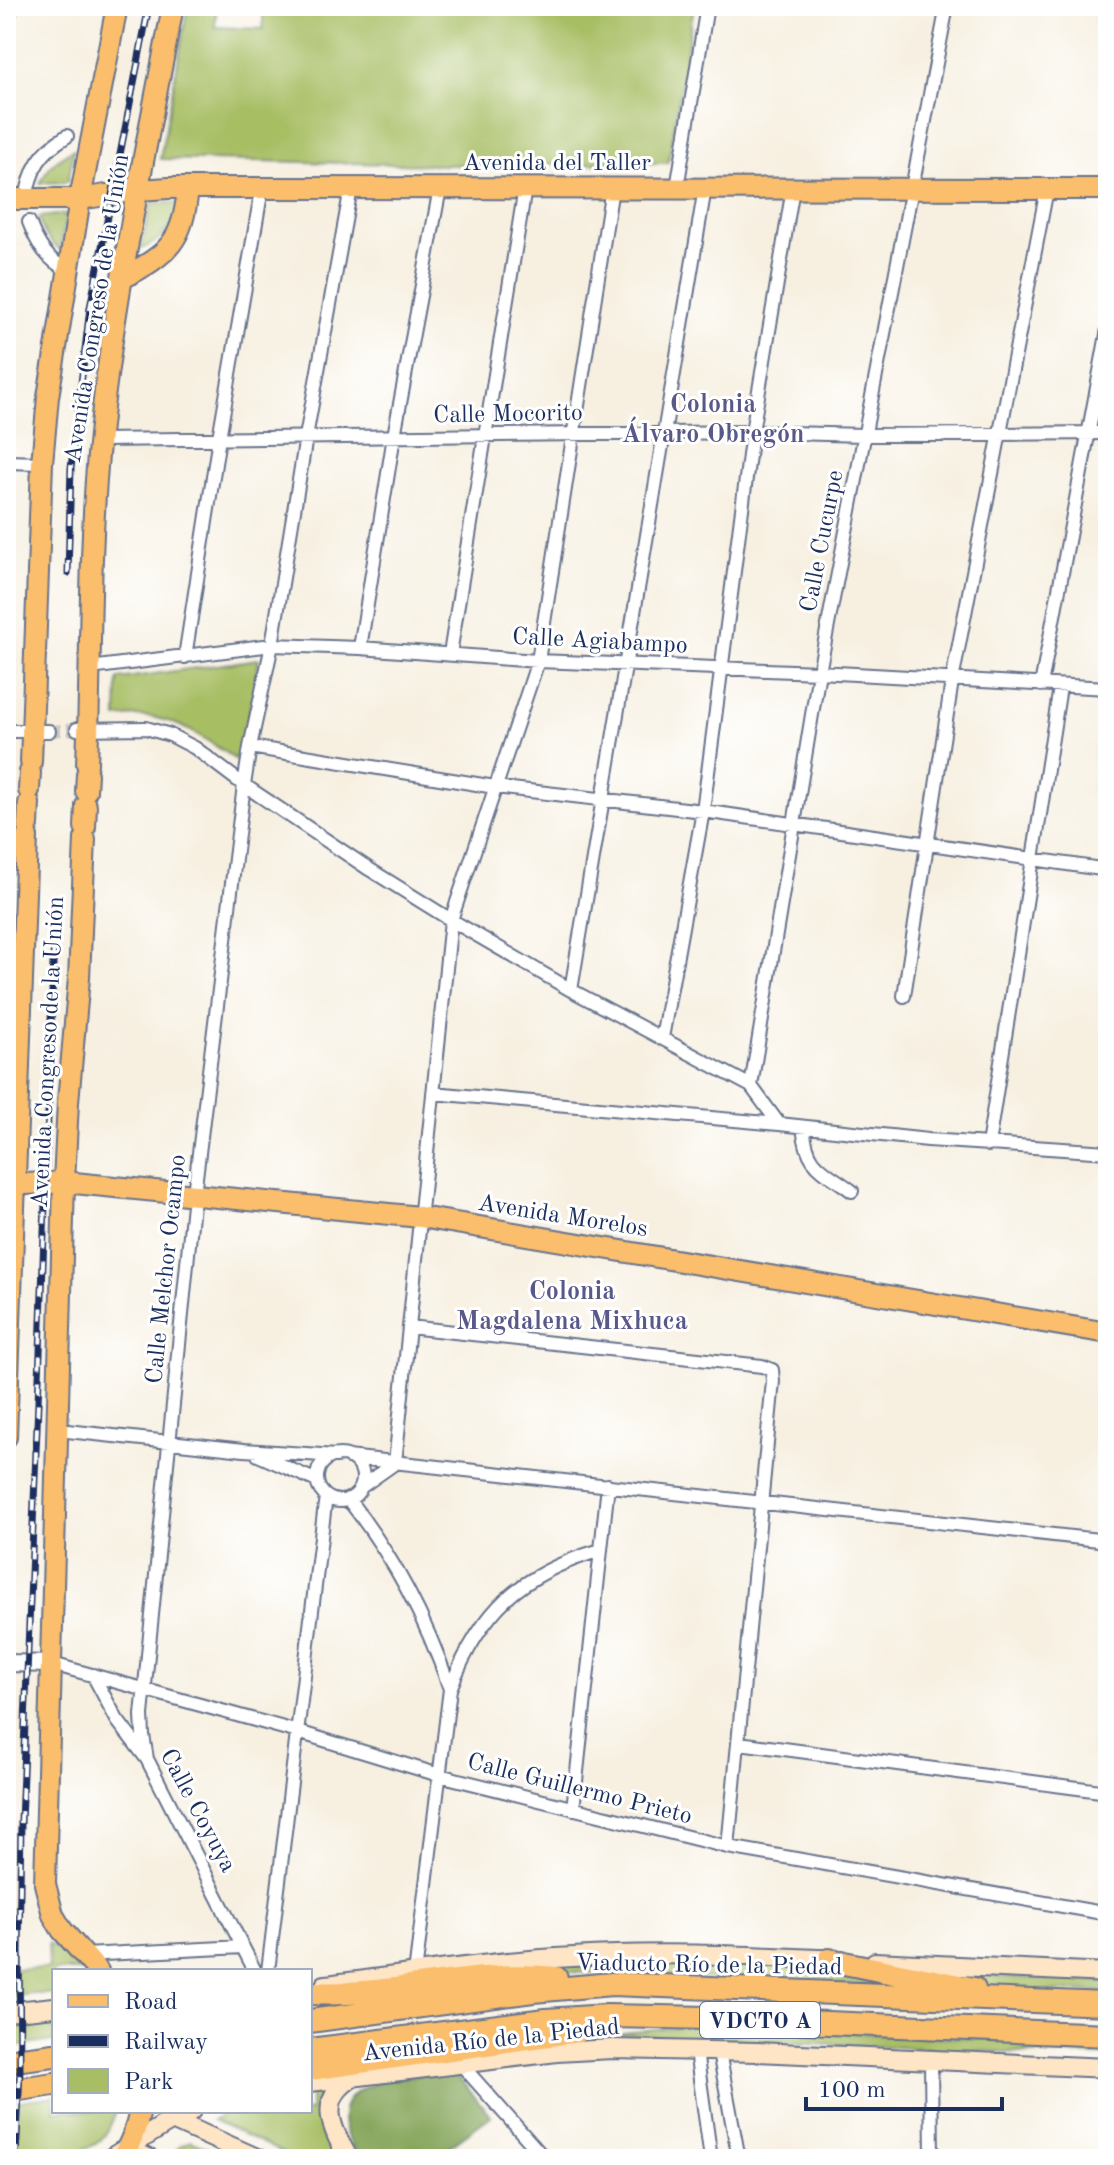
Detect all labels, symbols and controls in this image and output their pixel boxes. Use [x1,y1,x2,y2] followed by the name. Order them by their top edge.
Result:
[62,152,134,464] street label: Avenida Congreso de la Unión
[463,152,651,176] street label: Avenida del Taller
[622,392,804,448] district label: Colonia Álvaro Obregón
[433,402,583,428] street label: Calle Mocorito
[797,468,848,614] street label: Calle Cucurpe
[511,625,688,659] street label: Calle Agiabampo
[29,896,69,1209] street label: Avenida Congreso de la Unión
[143,1153,191,1385] street label: Calle Melchor Ocampo
[476,1192,649,1242] street label: Avenida Morelos
[456,1279,688,1335] district label: Colonia Magdalena Mixhuca
[155,1745,240,1877] street label: Calle Coyuya
[465,1750,694,1829] street label: Calle Guillermo Prieto
[575,1952,843,1980] street label: Viaducto Río de la Piedad
[52,1969,312,2113] legend
[124,1991,177,2015] text: Road
[700,2002,820,2038] road number: VDCTO A
[361,2016,621,2066] street label: Avenida Río de la Piedad
[124,2031,208,2055] text: Railway
[806,2061,1002,2111] scale bar
[124,2071,173,2095] text: Park
[818,2079,886,2103] text: 100 m

